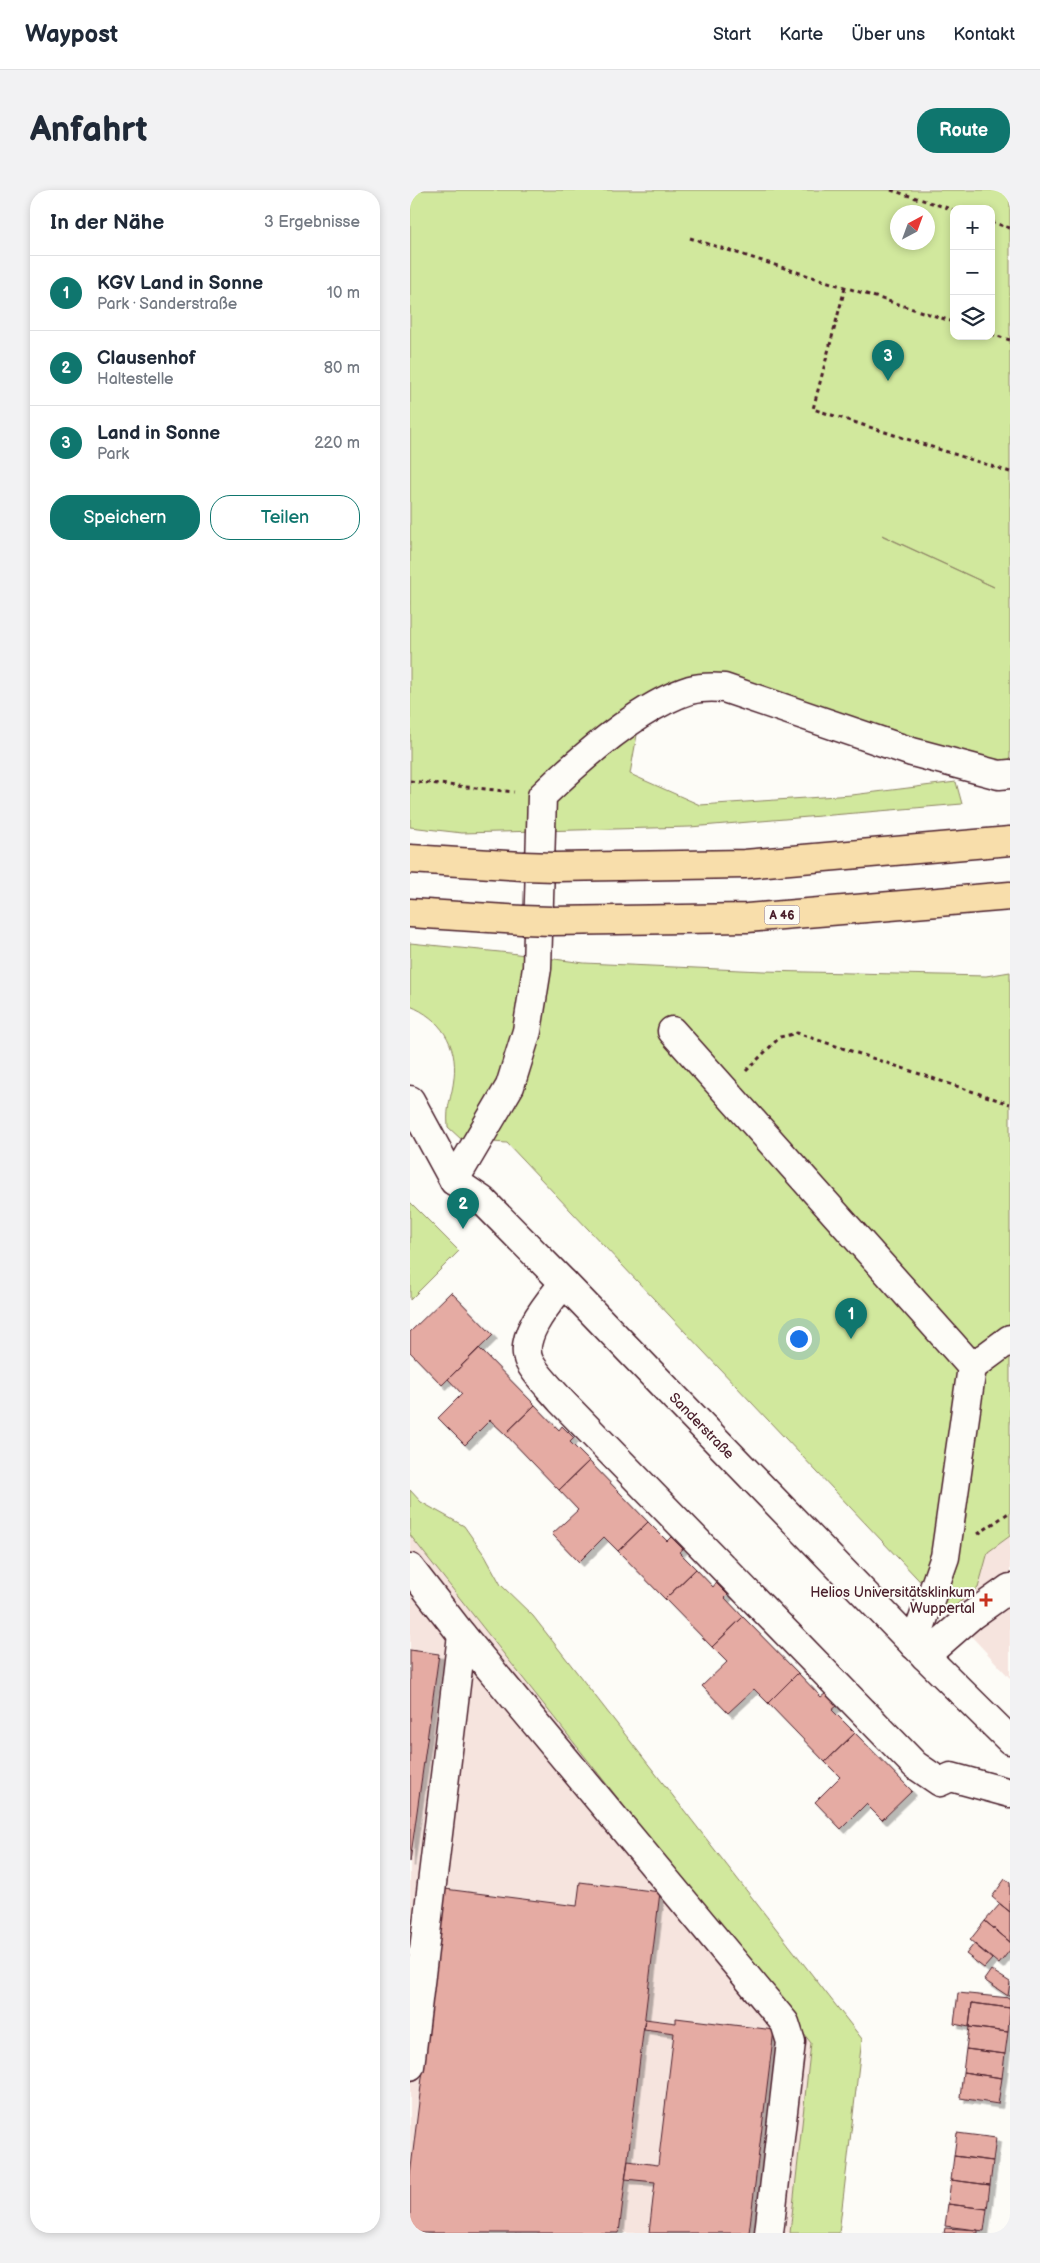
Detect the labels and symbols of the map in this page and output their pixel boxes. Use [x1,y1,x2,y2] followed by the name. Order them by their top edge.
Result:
[890,205,935,250] north arrow
[872,340,904,381] pin: 3
[764,906,800,924] road number: A 46
[447,1188,479,1229] pin: 2
[835,1298,867,1339] pin: 1
[786,1326,812,1352] your location
[666,1389,738,1463] street label: Sanderstraße
[810,1584,975,1617] place label: Helios Universitätsklinkum Wuppertal
[979,1593,993,1607] marker: Helios Universitätsklinkum Wuppertal

